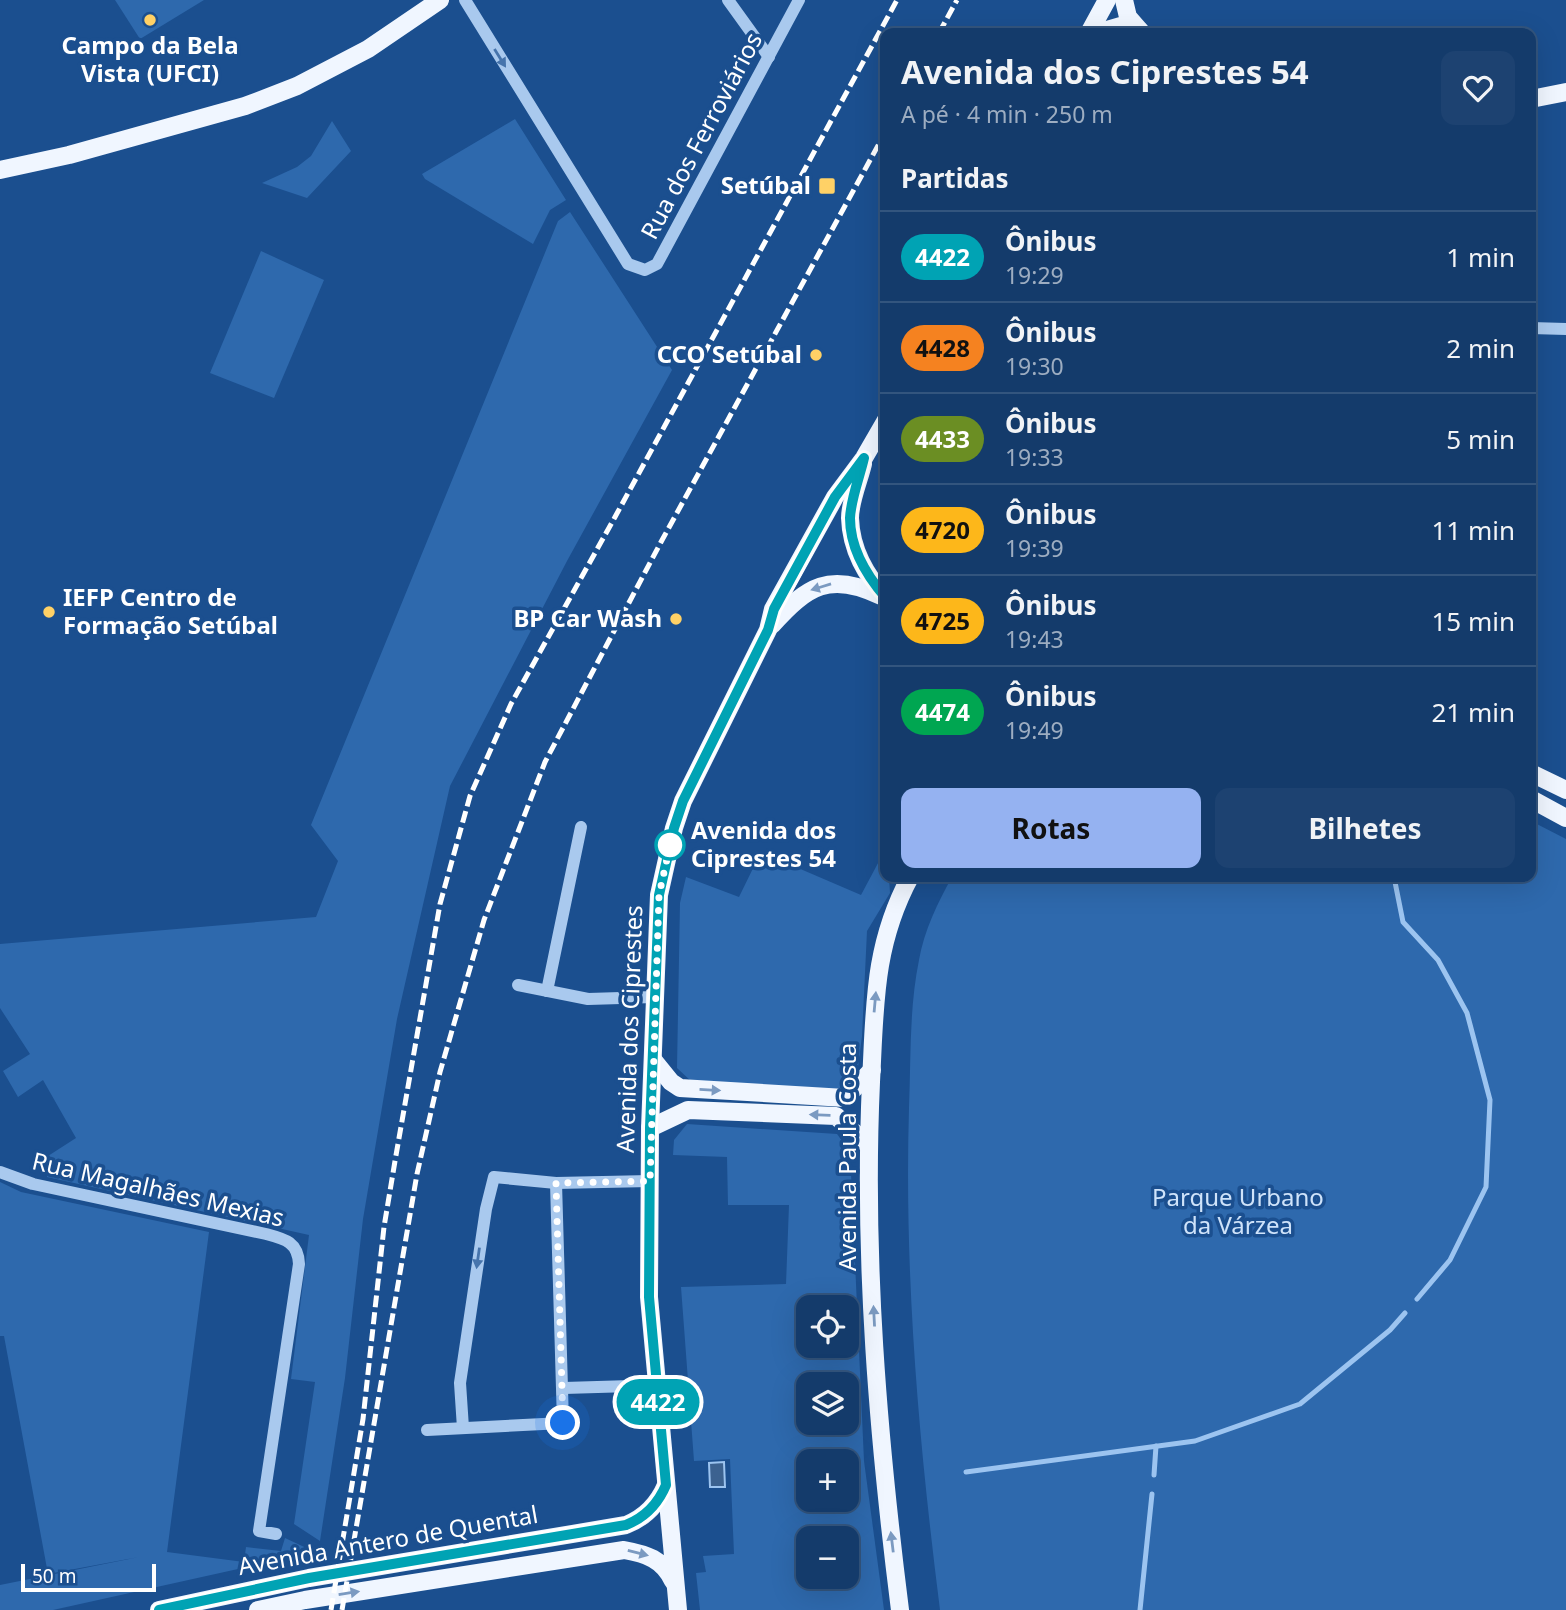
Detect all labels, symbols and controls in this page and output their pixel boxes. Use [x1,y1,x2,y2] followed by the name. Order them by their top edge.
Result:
[142,12,158,28] marker: Campo da Bela Vista (UFCI)
[632,26,769,245] street label: Rua dos Ferroviários
[61,28,239,89] place label: Campo da Bela Vista (UFCI)
[494,48,507,68] one-way arrow
[901,49,1309,94] text: Avenida dos Ciprestes 54
[1441,51,1515,125] button: heart
[901,98,1113,130] text: A pé · 4 min · 250 m
[901,160,1008,196] text: Partidas
[721,168,811,201] place label: Setúbal
[817,176,837,196] marker: Setúbal
[1005,223,1097,259] text: Ônibus
[1446,239,1515,275] text: 1 min
[915,240,970,273] text: 4422
[1005,259,1064,291] text: 19:29
[1005,314,1097,350] text: Ônibus
[1446,330,1515,366] text: 2 min
[915,331,970,364] text: 4428
[657,337,802,370] place label: CCO Setúbal
[808,347,824,363] marker: CCO Setúbal
[1005,350,1064,382] text: 19:30
[1005,405,1097,441] text: Ônibus
[1446,421,1515,457] text: 5 min
[915,422,970,455] text: 4433
[1005,441,1064,473] text: 19:33
[1005,496,1097,532] text: Ônibus
[1431,512,1515,548] text: 11 min
[915,513,970,546] text: 4720
[1005,532,1064,564] text: 19:39
[63,580,278,641] place label: IEFP Centro de Formação Setúbal
[810,583,831,593] one-way arrow
[1005,587,1097,623] text: Ônibus
[513,601,662,634] place label: BP Car Wash
[1431,603,1515,639] text: 15 min
[41,604,57,620] marker: IEFP Centro de Formação Setúbal
[915,604,970,637] text: 4725
[668,611,684,627] marker: BP Car Wash
[1005,623,1064,655] text: 19:43
[1005,678,1097,714] text: Ônibus
[1431,694,1515,730] text: 21 min
[915,695,970,728] text: 4474
[1005,714,1064,746] text: 19:49
[901,788,1201,868] button: Rotas
[1215,788,1515,868] button: Bilhetes
[691,813,836,874] place label: Avenida dos Ciprestes 54
[655,830,685,860] marker: Avenida dos Ciprestes 54
[608,905,649,1153] street label: Avenida dos Ciprestes
[870,991,881,1013] one-way arrow
[830,1043,863,1271] street label: Avenida Paula Costa
[699,1084,721,1095] one-way arrow
[809,1110,831,1121] one-way arrow
[29,1144,287,1234] street label: Rua Magalhães Mexias
[1152,1180,1324,1241] park label: Parque Urbano da Várzea
[473,1247,484,1269] one-way arrow
[796,1295,859,1589] map controls
[796,1295,859,1358] button: locate
[868,1304,879,1326] one-way arrow
[796,1372,859,1435] button: layers
[609,1379,707,1425] line badge: 4422
[631,1385,685,1418] text: 4422
[545,1405,580,1440] your location
[796,1449,859,1512] button: +
[235,1497,540,1582] street label: Avenida Antero de Quental
[796,1526,859,1589] button: −
[886,1531,897,1553] one-way arrow
[627,1548,649,1559] one-way arrow
[21,1561,156,1593] scale bar
[32,1563,76,1589] text: 50 m
[338,1587,360,1598] one-way arrow

